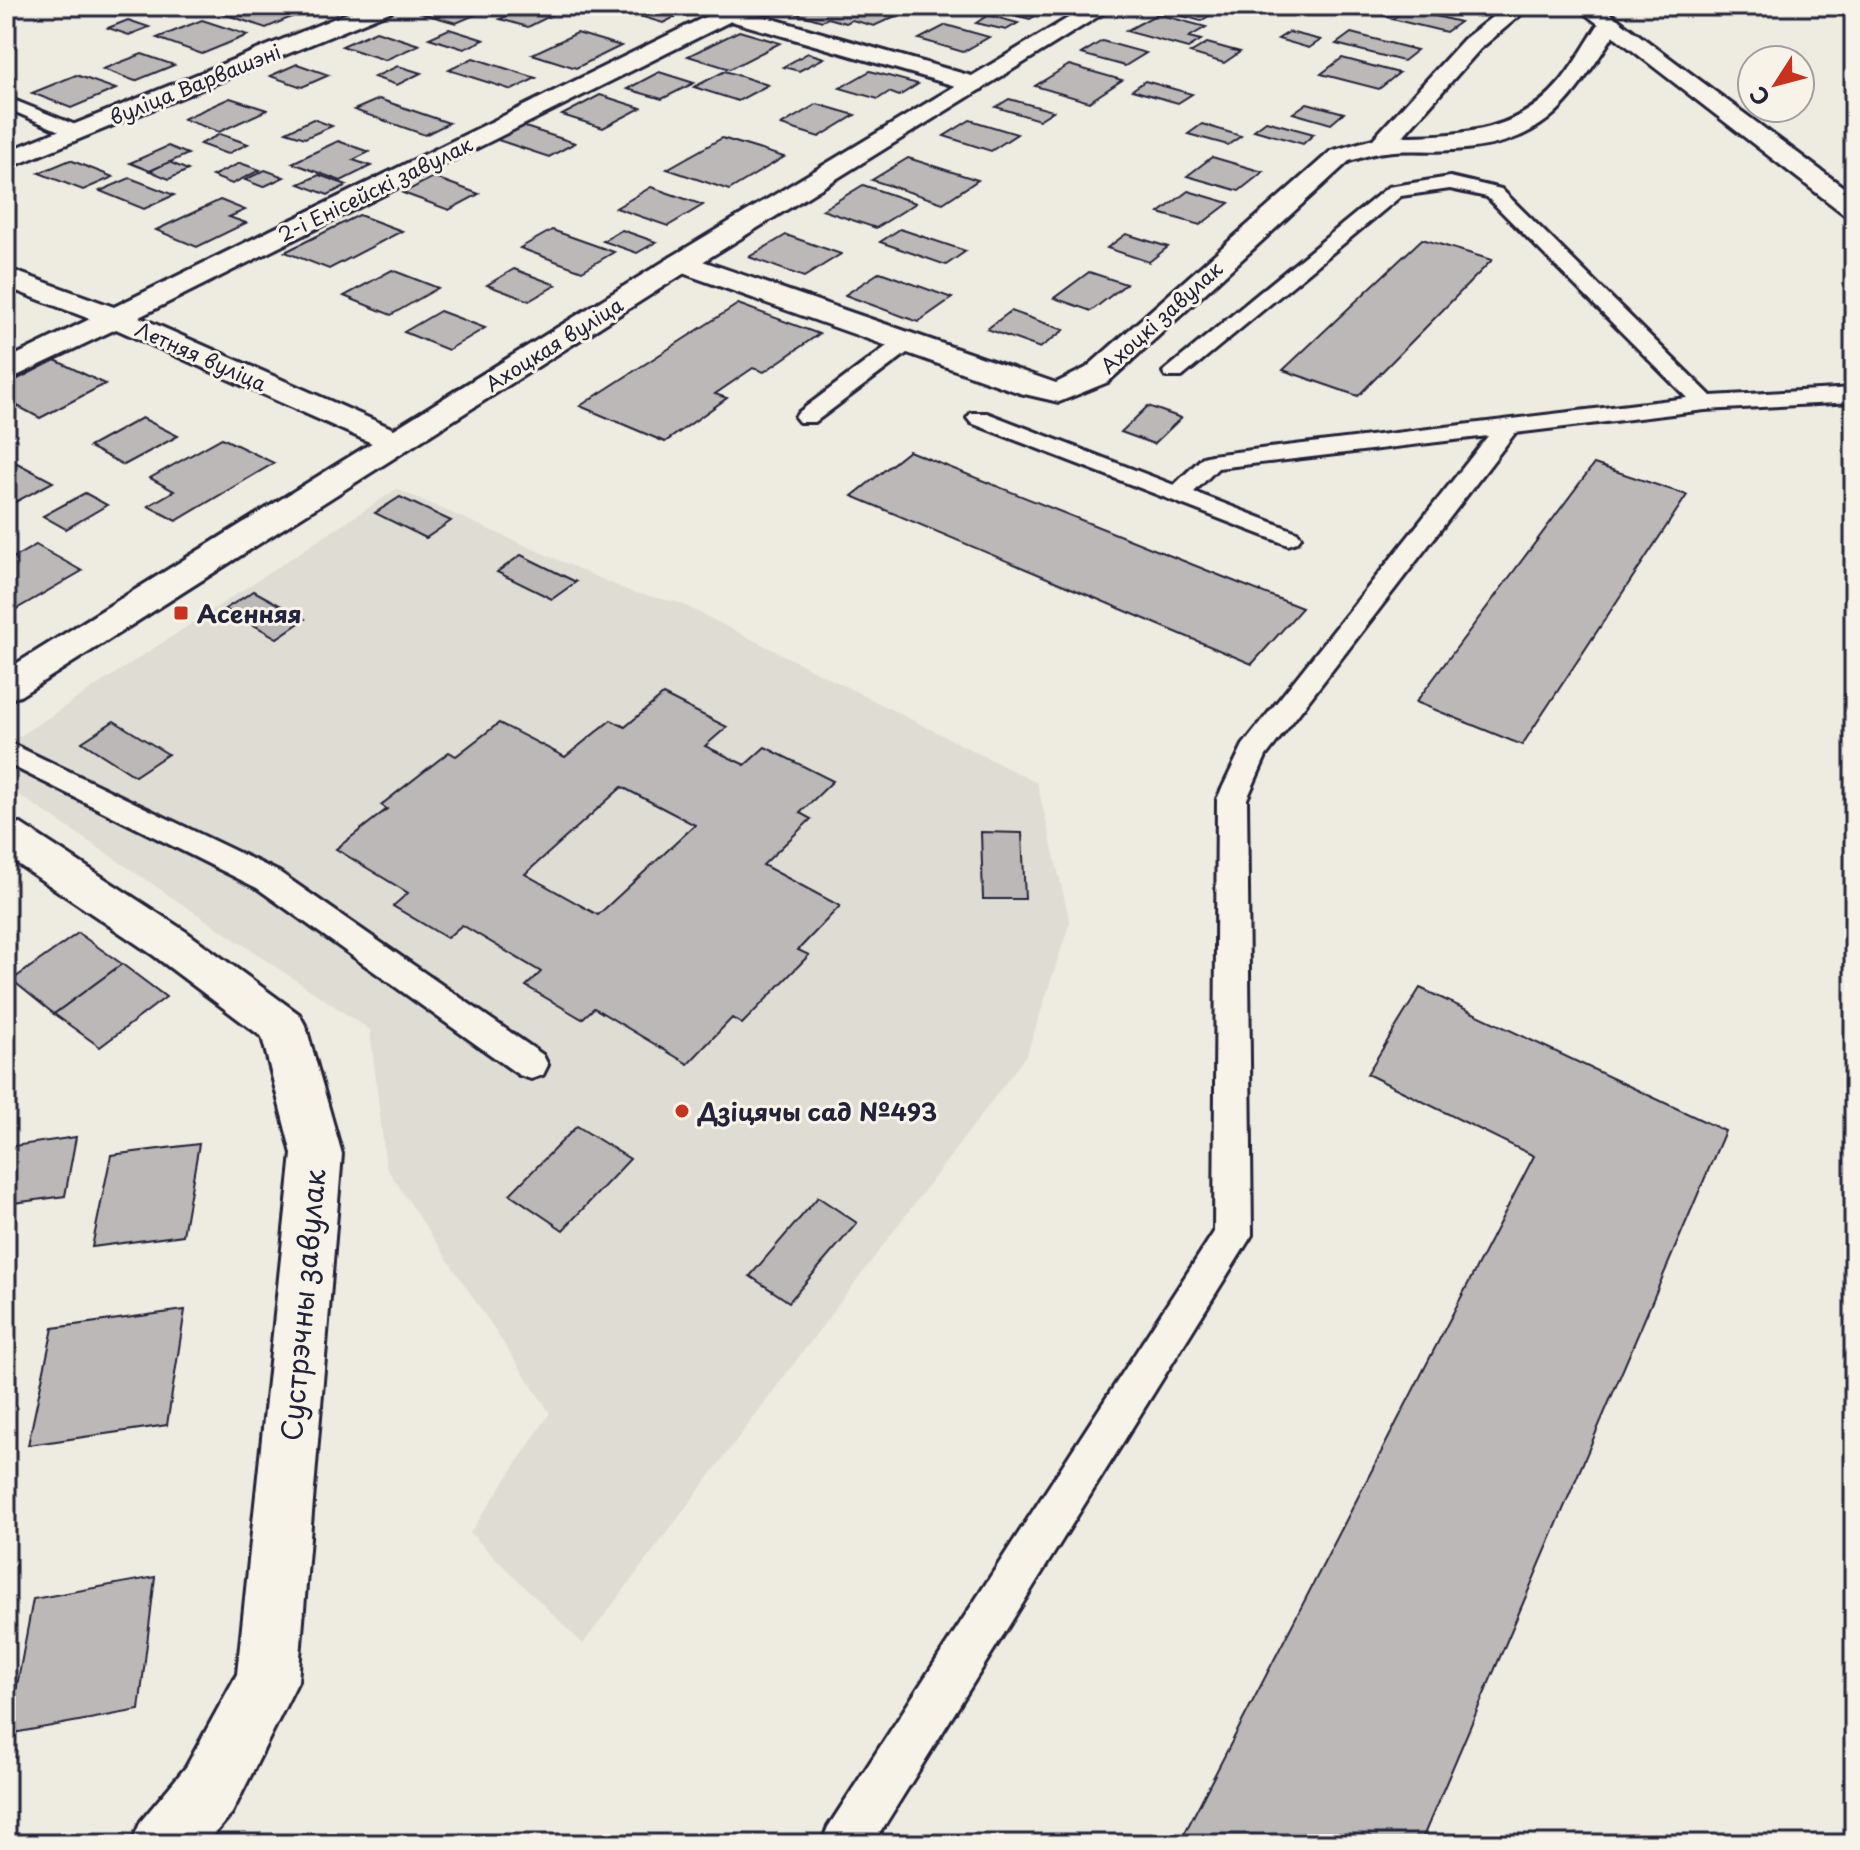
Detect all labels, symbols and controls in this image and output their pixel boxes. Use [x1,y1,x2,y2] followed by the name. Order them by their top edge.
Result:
[105,36,285,132] street label: вуліца Варвашэні
[1736,44,1816,124] north arrow
[1740,80,1777,113] text: С
[273,129,477,249] street label: 2-і Енісейскі завулак
[1093,254,1229,380] street label: Ахоцкі завулак
[479,289,629,398] street label: Ахоцкая вуліца
[131,314,272,399] street label: Летняя вуліца
[197,595,302,631] place label: Асенняя
[172,604,190,622] marker: Асенняя
[697,1093,937,1129] place label: Дзіцячы сад №493
[673,1102,691,1120] marker: Дзіцячы сад №493
[269,1167,335,1443] street label: Сустрэчны завулак

